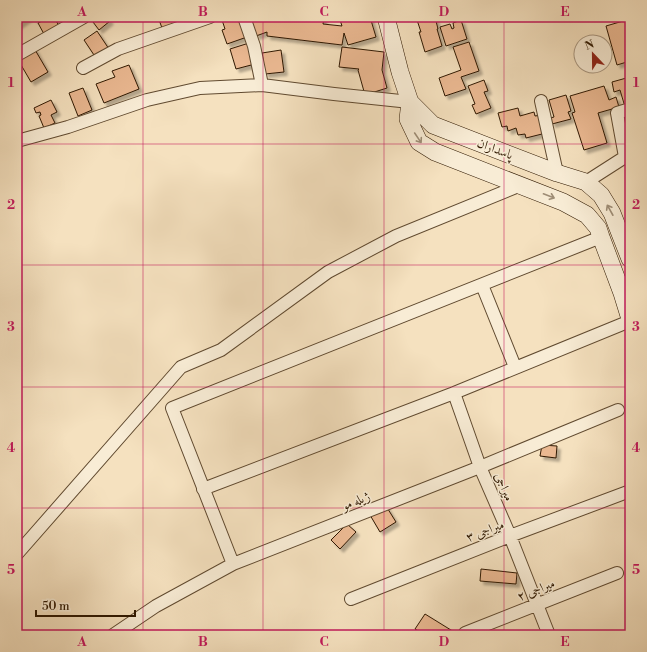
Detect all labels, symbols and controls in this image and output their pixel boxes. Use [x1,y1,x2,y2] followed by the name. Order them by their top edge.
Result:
[76,4,87,20] text: A
[198,4,208,20] text: B
[319,4,329,20] text: C
[439,4,449,20] text: D
[560,4,570,20] text: E
[573,34,613,74] north arrow
[583,37,597,54] text: N
[8,75,15,91] text: 1
[633,75,640,91] text: 1
[414,133,422,144] one-way arrow
[474,135,516,164] street label: پاسداران
[542,192,554,200] one-way arrow
[7,197,15,213] text: 2
[632,197,640,213] text: 2
[606,204,613,216] one-way arrow
[7,319,15,335] text: 3
[632,319,640,335] text: 3
[7,440,16,456] text: 4
[632,440,641,456] text: 4
[491,470,517,504] street label: میراجی
[338,488,373,515] street label: ژیله مو
[464,516,506,546] street label: میراجی ۳
[7,562,15,578] text: 5
[632,562,640,578] text: 5
[515,575,557,605] street label: میراجی ۲
[36,592,135,618] scale bar
[42,599,70,614] text: 50 m
[76,634,87,650] text: A
[198,634,208,650] text: B
[319,634,329,650] text: C
[439,634,449,650] text: D
[560,634,570,650] text: E

